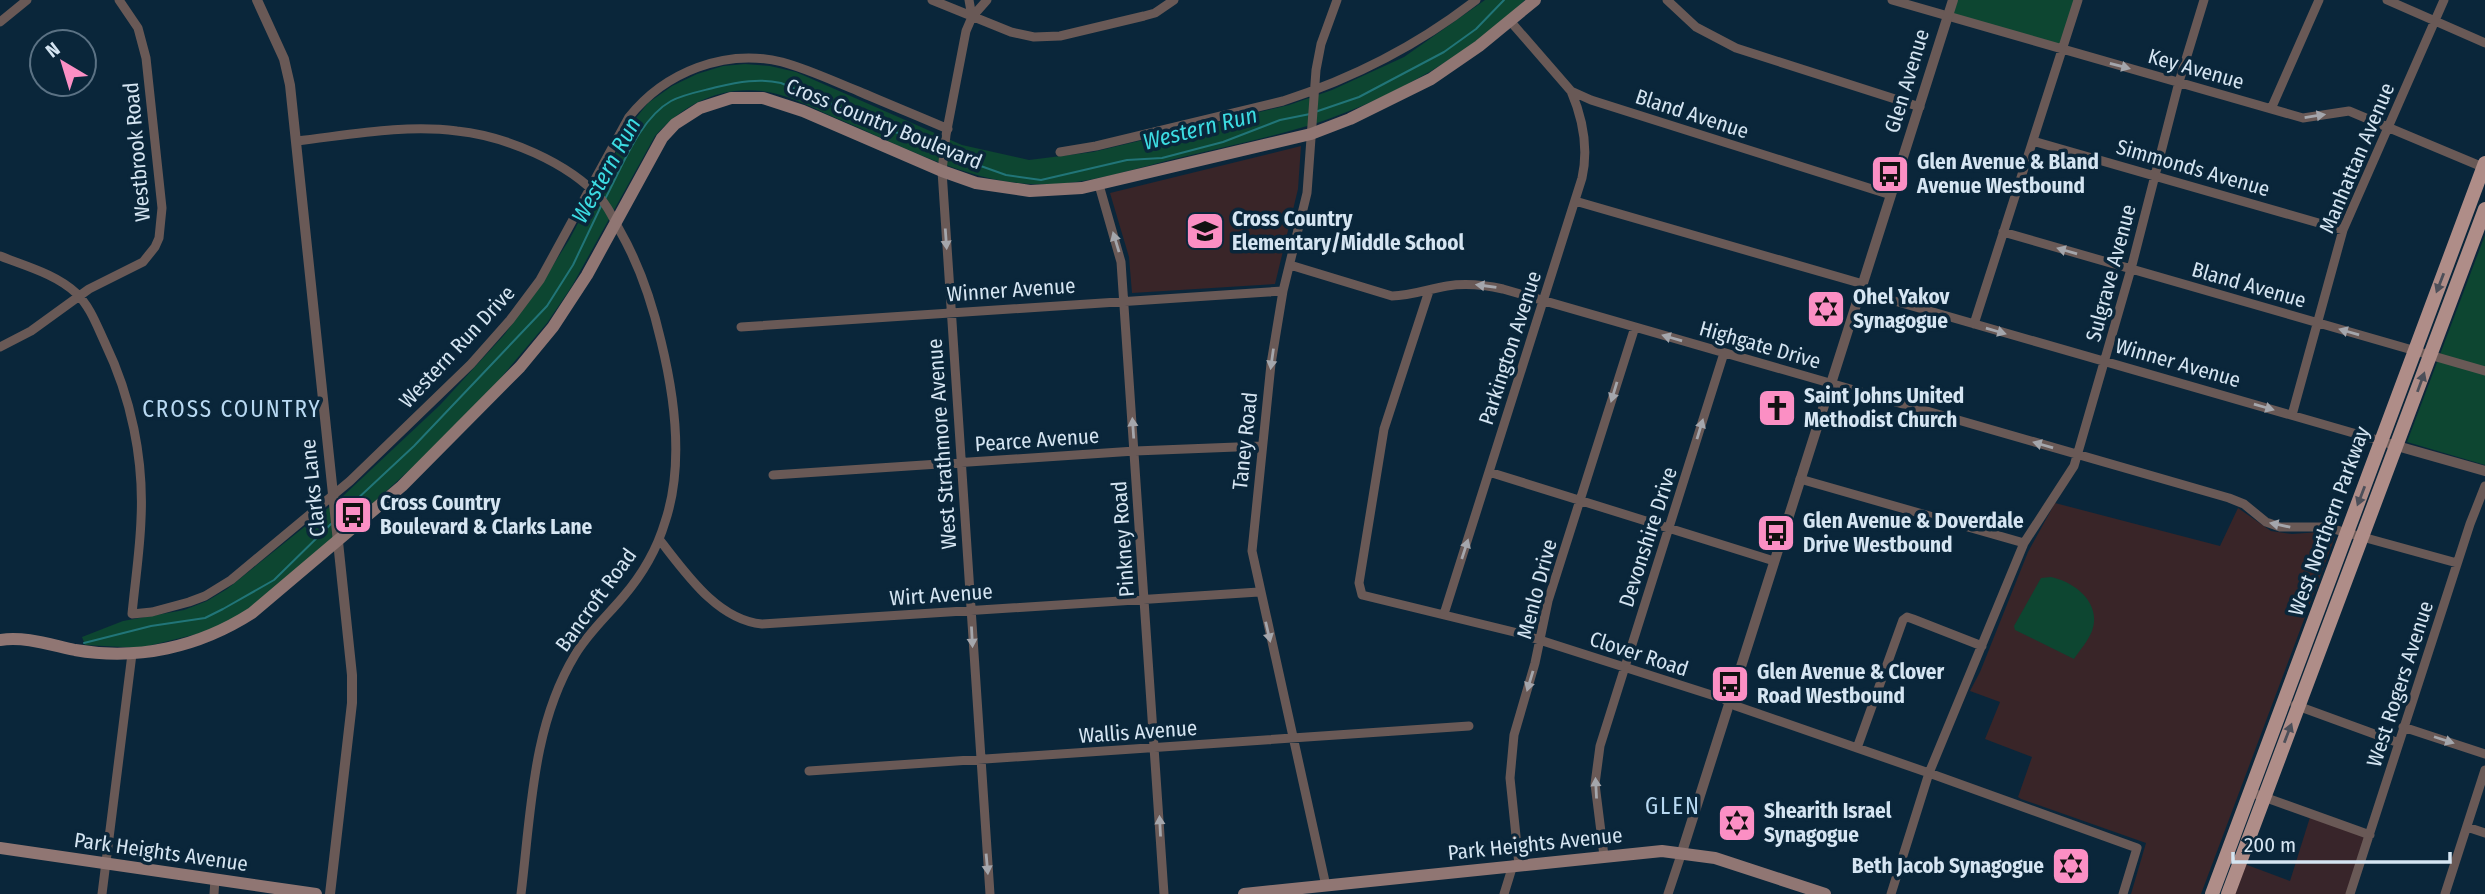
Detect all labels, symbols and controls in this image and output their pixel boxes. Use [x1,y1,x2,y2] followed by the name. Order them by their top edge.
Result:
[1879,26,1935,136] street label: Glen Avenue
[28,28,98,98] north arrow
[41,37,64,63] text: N
[2145,43,2247,95] street label: Key Avenue
[2109,61,2131,72] one-way arrow
[782,73,986,175] street label: Cross Country Boulevard
[2314,79,2400,237] street label: Manhattan Avenue
[118,81,156,223] street label: Westbrook Road
[1632,83,1752,145] street label: Bland Avenue
[1140,100,1260,156] water label: Western Run
[2304,110,2326,121] one-way arrow
[565,112,647,228] water label: Western Run
[2113,134,2273,202] street label: Simmonds Avenue
[1916,149,2099,199] place label: Glen Avenue & Bland Avenue Westbound
[1869,153,1911,195] bus stop icon: Glen Avenue & Bland Avenue Westbound
[2080,201,2142,345] street label: Sulgrave Avenue
[1232,206,1464,256] place label: Cross Country Elementary/Middle School
[1184,210,1226,252] school or university icon: Cross Country Elementary/Middle School
[941,228,952,250] one-way arrow
[1111,232,1121,253] one-way arrow
[2056,245,2077,255] one-way arrow
[2189,256,2309,314] street label: Bland Avenue
[1473,268,1547,428] street label: Parkington Avenue
[2434,272,2445,293] one-way arrow
[946,273,1076,307] street label: Winner Avenue
[394,280,520,414] street label: Western Run Drive
[1475,280,1497,291] one-way arrow
[1853,284,1949,334] place label: Ohel Yakov Synagogue
[1805,288,1847,330] synagogue icon: Ohel Yakov Synagogue
[1696,315,1824,375] street label: Highgate Drive
[1986,326,2007,336] one-way arrow
[2338,326,2359,336] one-way arrow
[1660,332,1682,343] one-way arrow
[2112,333,2244,393] street label: Winner Avenue
[922,338,962,550] street label: West Strathmore Avenue
[1266,348,1277,370] one-way arrow
[2415,371,2426,392] one-way arrow
[1609,382,1619,403] one-way arrow
[1804,383,1964,433] place label: Saint Johns United Methodist Church
[1756,387,1798,429] church icon: Saint Johns United Methodist Church
[1227,391,1263,491] street label: Taney Road
[142,395,322,423] district label: CROSS COUNTRY
[2254,403,2275,413] one-way arrow
[1128,417,1139,439] one-way arrow
[1695,419,1706,440] one-way arrow
[2283,422,2376,619] street label: West Northern Parkway
[974,423,1100,457] street label: Pearce Avenue
[295,438,331,538] street label: Clarks Lane
[2032,440,2053,450] one-way arrow
[1613,464,1683,610] street label: Devonshire Drive
[1106,480,1140,598] street label: Pinkney Road
[2355,486,2366,507] one-way arrow
[380,490,592,540] place label: Cross Country Boulevard & Clarks Lane
[332,494,374,536] bus stop icon: Cross Country Boulevard & Clarks Lane
[1803,508,2024,558] place label: Glen Avenue & Doverdale Drive Westbound
[1755,512,1797,554] bus stop icon: Glen Avenue & Doverdale Drive Westbound
[2269,519,2291,530] one-way arrow
[1511,536,1563,642] street label: Menlo Drive
[1460,539,1470,560] one-way arrow
[550,543,642,657] street label: Bancroft Road
[889,578,993,612] street label: Wirt Avenue
[2361,598,2439,770] street label: West Rogers Avenue
[1263,621,1274,643] one-way arrow
[967,626,978,648] one-way arrow
[1586,626,1692,682] street label: Clover Road
[1757,659,1944,709] place label: Glen Avenue & Clover Road Westbound
[1709,663,1751,705] bus stop icon: Glen Avenue & Clover Road Westbound
[1524,671,1534,692] one-way arrow
[1078,715,1198,749] street label: Wallis Avenue
[2283,722,2294,743] one-way arrow
[2434,736,2455,746] one-way arrow
[1591,777,1602,799] one-way arrow
[1645,792,1701,820] district label: GLEN
[1764,798,1892,848] place label: Shearith Israel Synagogue
[1716,802,1758,844] synagogue icon: Shearith Israel Synagogue
[1155,815,1166,837] one-way arrow
[2233,820,2450,864] scale bar
[1446,822,1624,866] street label: Park Heights Avenue
[72,827,250,877] street label: Park Heights Avenue
[2244,832,2296,858] text: 200 m
[2050,845,2092,887] synagogue icon: Beth Jacob Synagogue
[982,853,993,875] one-way arrow
[1852,853,2044,879] place label: Beth Jacob Synagogue

